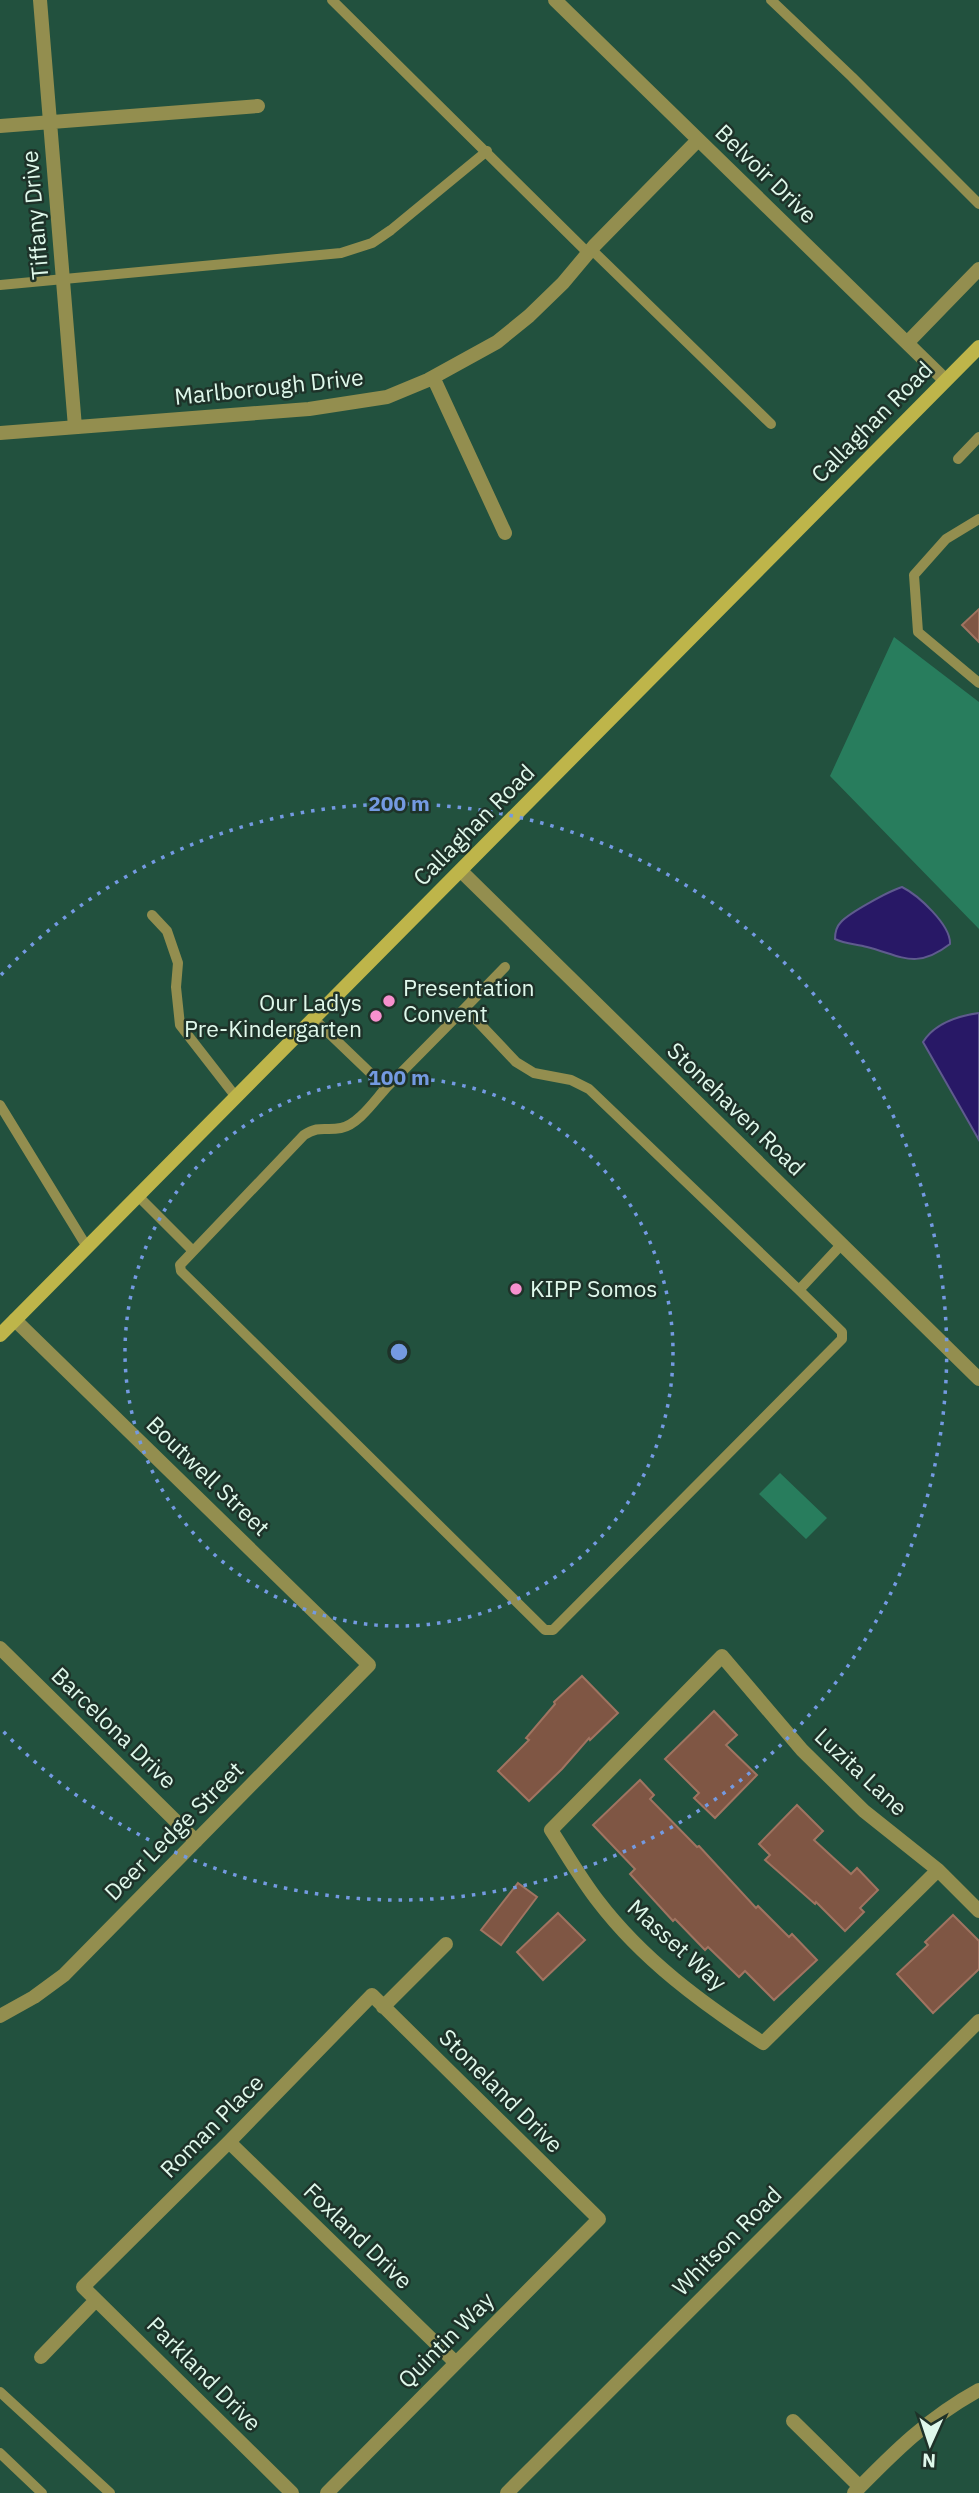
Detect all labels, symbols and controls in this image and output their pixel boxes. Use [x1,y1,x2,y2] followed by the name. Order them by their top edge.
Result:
[709,117,824,229] street label: Belvoir Drive
[13,149,55,281] street label: Tiffany Drive
[804,354,939,489] street label: Callaghan Road
[173,361,365,411] street label: Marlborough Drive
[406,757,541,892] street label: Callaghan Road
[368,789,430,817] text: 200 m
[403,972,535,1028] place label: Presentation Convent
[184,987,362,1043] place label: Our Ladys Pre-Kindergarten
[381,993,397,1009] marker: Presentation Convent
[368,1008,384,1024] marker: Our Ladys Pre-Kindergarten
[661,1035,812,1182] street label: Stonehaven Road
[368,1063,430,1091] text: 100 m
[530,1273,658,1303] place label: KIPP Somos
[508,1281,524,1297] marker: KIPP Somos
[387,1340,411,1364] centre of rings
[141,1409,277,1542] street label: Boutwell Street
[46,1660,184,1795] street label: Barcelona Drive
[809,1721,914,1822] street label: Luzita Lane
[97,1754,249,1906] street label: Deer Ledge Street
[622,1892,734,1997] street label: Masset Way
[433,2022,570,2159] street label: Stoneland Drive
[153,2067,270,2184] street label: Roman Place
[298,2176,420,2295] street label: Foxland Drive
[665,2179,787,2301] street label: Whitson Road
[391,2284,500,2394] street label: Quintin Way
[141,2310,268,2437] street label: Parkland Drive
[895,2409,965,2479] north arrow
[922,2449,937,2473] text: N

